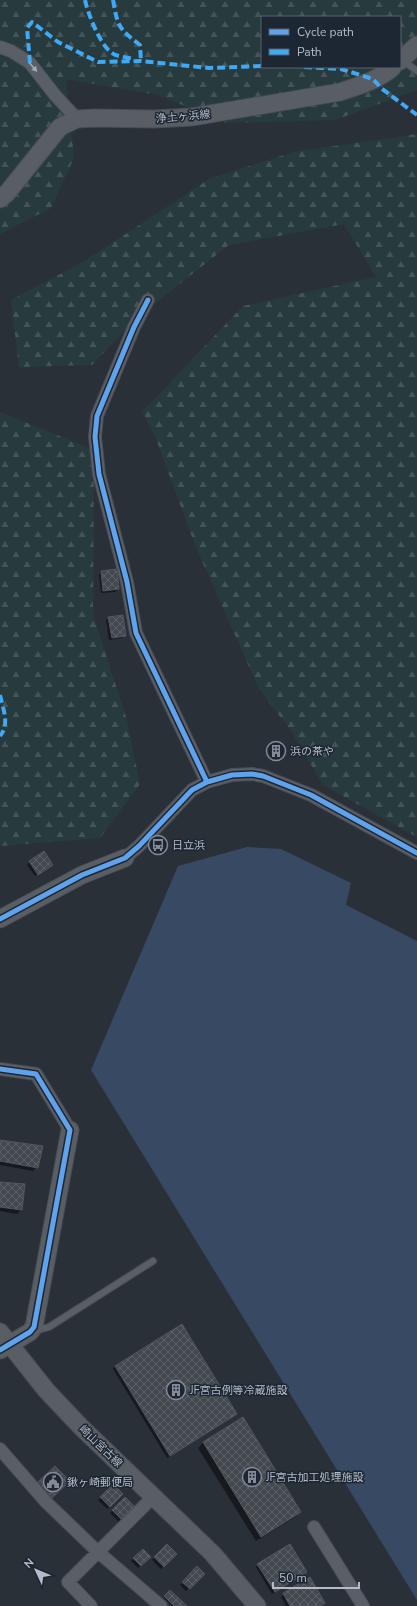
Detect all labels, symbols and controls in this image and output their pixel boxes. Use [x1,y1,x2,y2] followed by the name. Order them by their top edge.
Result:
[261,16,401,68] legend
[297,24,354,40] text: Cycle path
[297,44,322,60] text: Path
[28,62,37,72] one-way arrow
[155,107,211,126] street label: 浄土ヶ浜線
[265,740,287,762] building icon: 浜の茶や
[290,744,334,759] place label: 浜の茶や
[147,834,169,856] bus stop icon: 日立浜
[172,838,205,853] place label: 日立浜
[165,1379,187,1401] building icon: JF宮古例等冷蔵施設
[189,1383,288,1398] place label: JF宮古例等冷蔵施設
[76,1422,126,1471] street label: 崎山宮古線
[241,1466,263,1488] building icon: JF宮古加工処理施設
[265,1470,364,1485] place label: JF宮古加工処理施設
[42,1471,64,1493] public building icon: 鍬ヶ崎郵便局
[67,1475,133,1490] place label: 鍬ヶ崎郵便局
[16,1550,56,1590] north arrow
[21,1555,37,1572] text: N
[273,1564,359,1590] scale bar
[279,1570,307,1586] text: 50 m

